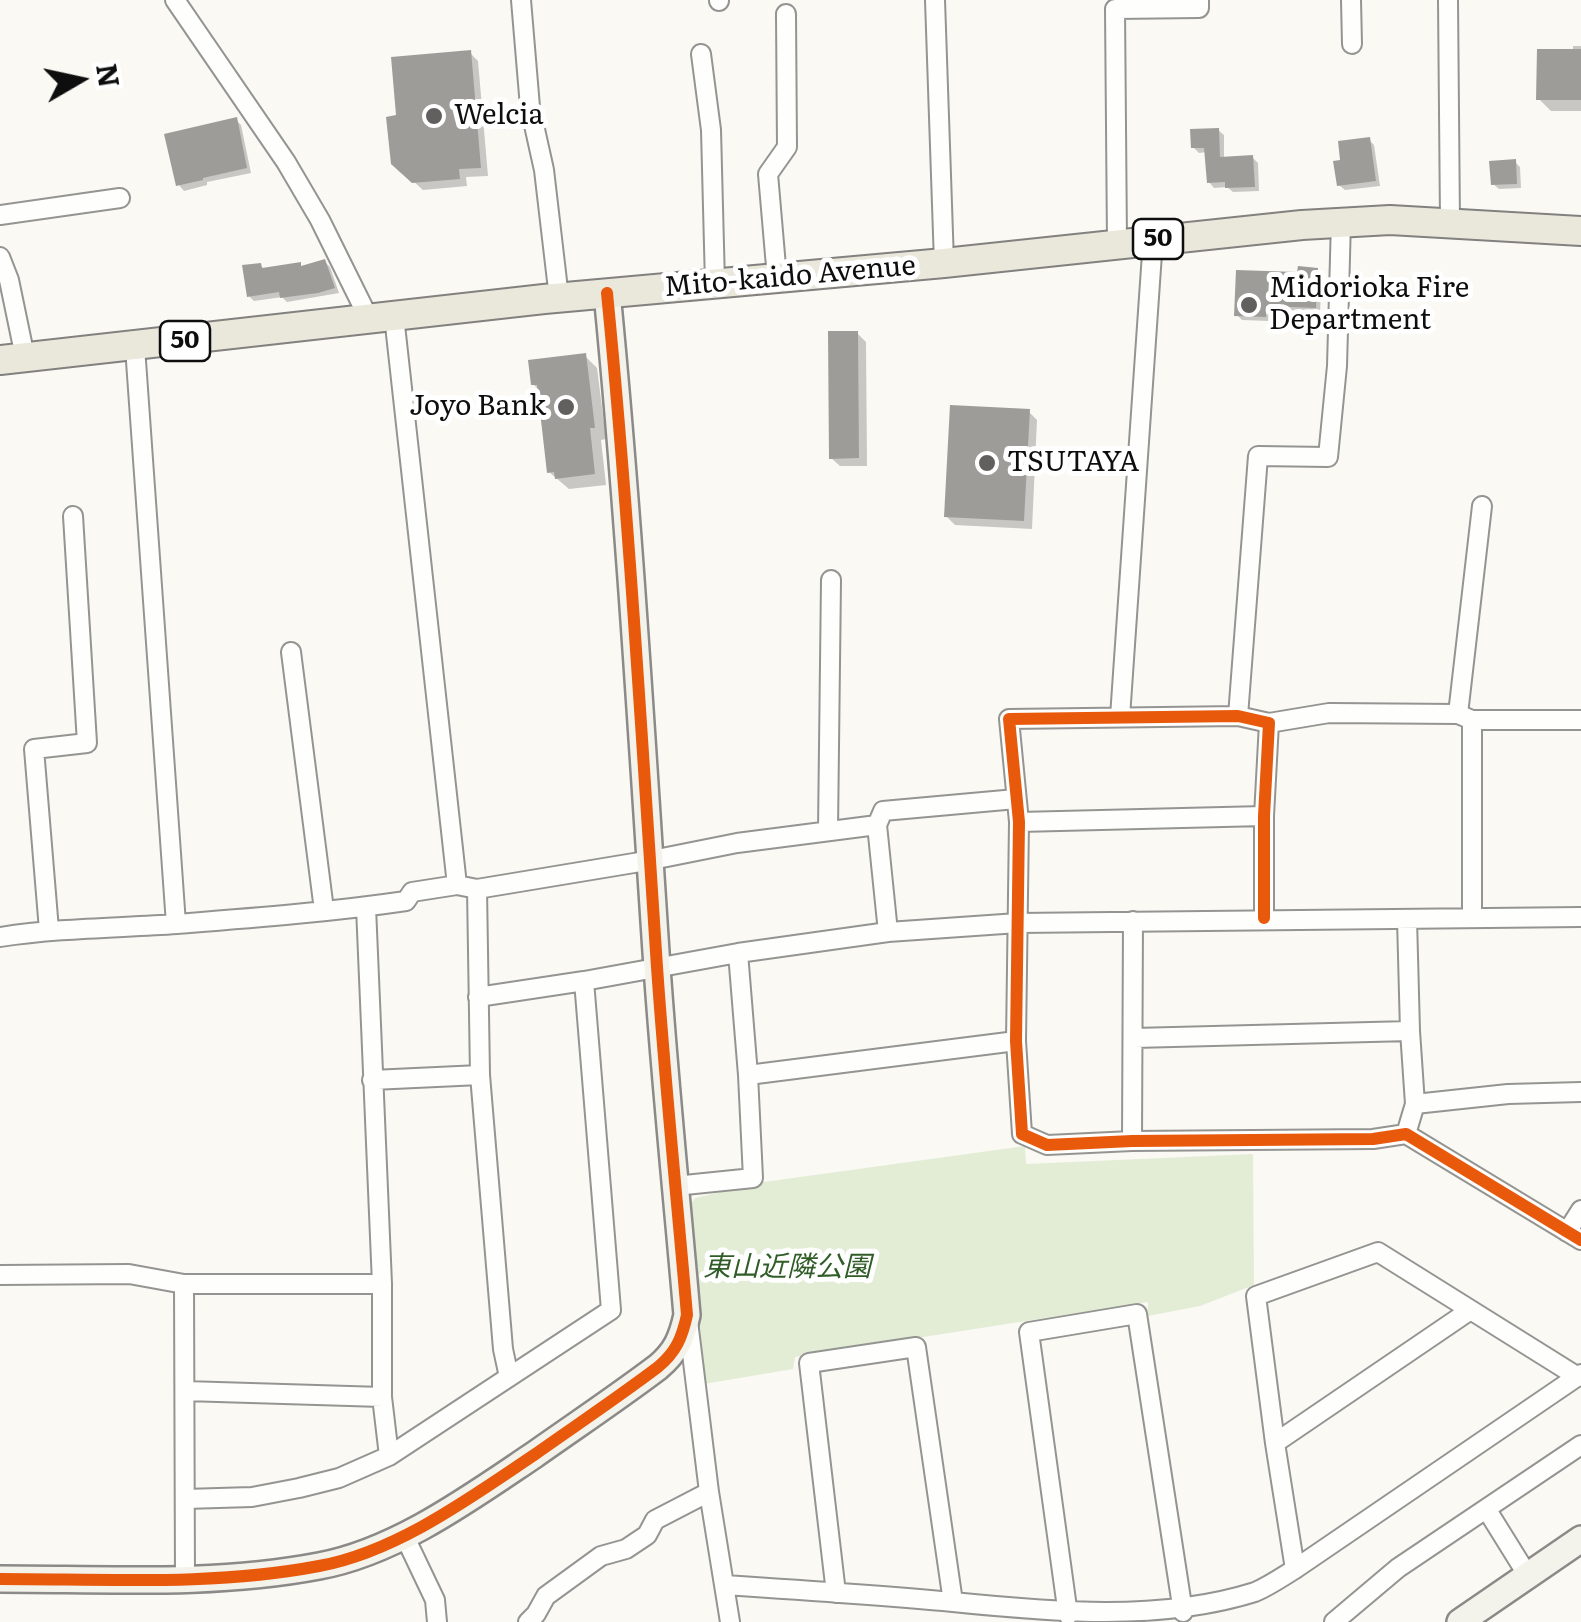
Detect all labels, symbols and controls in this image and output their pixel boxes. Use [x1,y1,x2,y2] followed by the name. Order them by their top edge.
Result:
[30,30,130,130] north arrow
[87,60,132,90] text: N
[454,99,544,133] place label: Welcia
[423,105,445,127] marker: Welcia
[1133,219,1183,259] road number: 50
[663,249,917,305] street label: Mito-kaido Avenue
[1269,272,1469,338] place label: Midorioka Fire Department
[1238,294,1260,316] marker: Midorioka Fire Department
[160,321,210,361] road number: 50
[409,390,546,424] place label: Joyo Bank
[555,396,577,418] marker: Joyo Bank
[1007,446,1139,480] place label: TSUTAYA
[976,452,998,474] marker: TSUTAYA
[703,1251,871,1285] park label: 東山近隣公園

